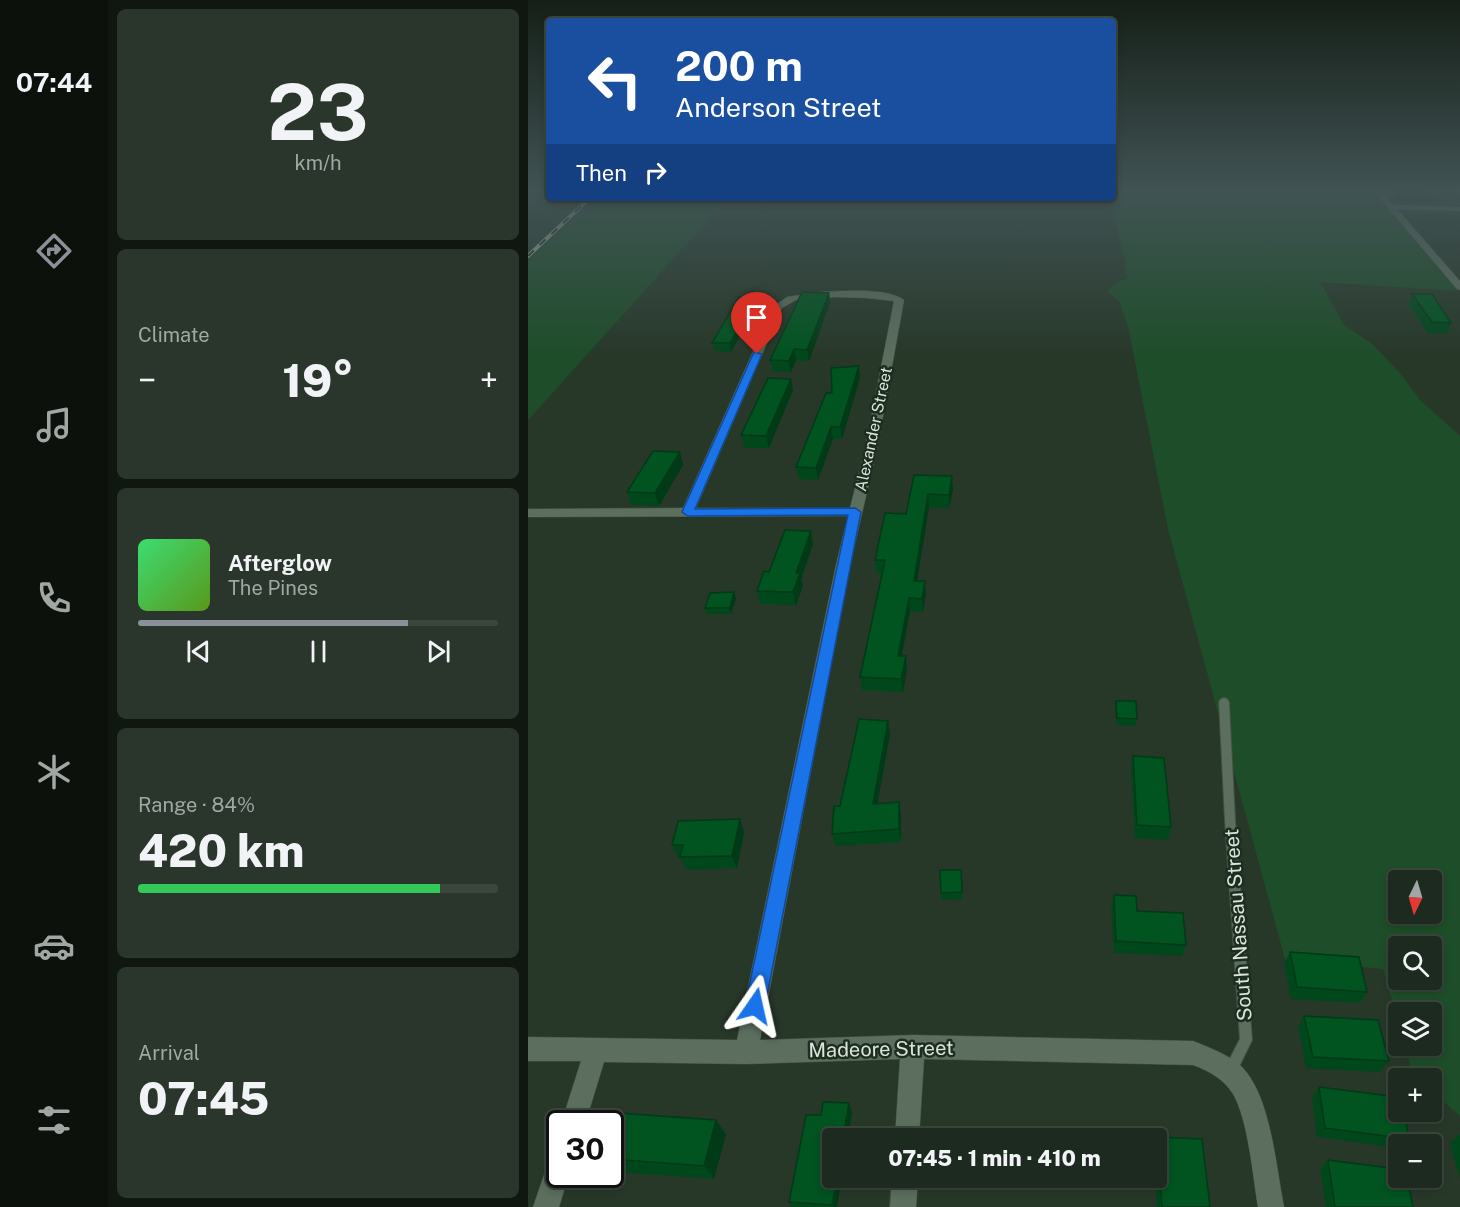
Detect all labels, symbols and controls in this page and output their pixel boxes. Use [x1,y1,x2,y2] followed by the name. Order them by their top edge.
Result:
[675,41,803,90] text: 200 m
[576,42,654,120] icon: left
[16,66,92,98] text: 07:44
[267,66,369,158] text: 23
[675,91,882,123] text: Anderson Street
[294,151,342,175] text: km/h
[639,156,672,189] icon: right
[576,160,627,186] text: Then
[33,230,75,272] icon: directions
[731,292,782,354] pin
[740,301,773,334] icon: arrive
[138,323,210,347] text: Climate
[282,354,354,407] text: 19°
[138,361,156,399] text: −
[480,361,498,399] text: +
[851,365,896,493] street label: Alexander Street
[33,404,75,446] icon: music
[228,550,332,576] text: Afterglow
[228,576,318,600] text: The Pines
[33,577,75,619] icon: phone
[182,635,215,668] icon: previous
[302,635,335,668] icon: pause
[422,635,455,668] icon: next
[33,751,75,793] icon: climate
[138,793,255,817] text: Range · 84%
[138,824,304,877] text: 420 km
[1219,828,1257,1022] street label: South Nassau Street
[1388,870,1442,924] north arrow
[1388,870,1442,1188] map controls
[33,925,75,967] icon: car
[1388,936,1442,990] button: search
[723,974,787,1038] position arrow
[1388,1002,1442,1056] button: layers
[808,1036,954,1062] street label: Madeore Street
[138,1041,200,1065] text: Arrival
[1388,1068,1442,1122] button: +
[138,1072,269,1125] text: 07:45
[33,1099,75,1141] icon: filters
[546,1110,624,1188] speed limit sign: 30
[1388,1134,1442,1188] button: −
[888,1145,1101,1171] text: 07:45 · 1 min · 410 m

